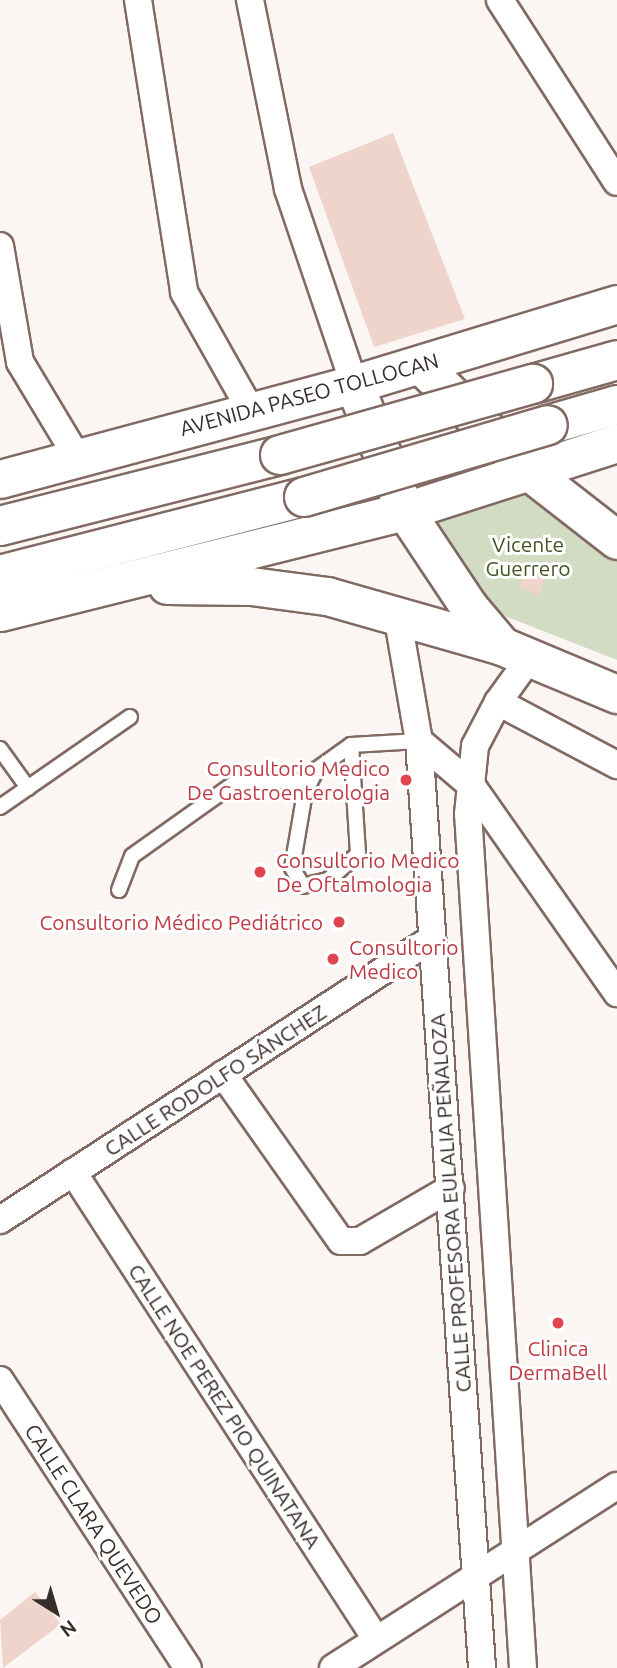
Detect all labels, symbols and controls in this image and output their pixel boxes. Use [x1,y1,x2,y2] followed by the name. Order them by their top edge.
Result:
[177,347,441,441] street label: AVENIDA PASEO TOLLOCAN
[485,531,571,581] park label: Vicente Guerrero
[187,755,390,805] place label: Consultorio Medico De Gastroenterologia
[396,770,416,790] marker: Consultorio Medico De Gastroenterologia
[276,847,460,897] place label: Consultorio Medico De Oftalmologia
[250,862,270,882] marker: Consultorio Medico De Oftalmologia
[39,909,323,935] place label: Consultorio Médico Pediátrico
[329,912,349,932] marker: Consultorio Médico Pediátrico
[349,934,459,984] place label: Consultorio Medico
[323,949,343,969] marker: Consultorio Medico
[99,999,331,1161] street label: CALLE RODOLFO SÁNCHEZ
[424,1013,476,1393] street label: CALLE PROFESORA EULALIA PEÑALOZA
[123,1259,327,1553] street label: CALLE NOE PEREZ PIO QUINATANA
[548,1313,568,1333] marker: Clinica DermaBell
[508,1335,608,1385] place label: Clinica DermaBell
[20,1419,168,1629] street label: CALLE CLARA QUEVEDO
[21,1577,91,1647] north arrow
[56,1616,81,1642] text: N

